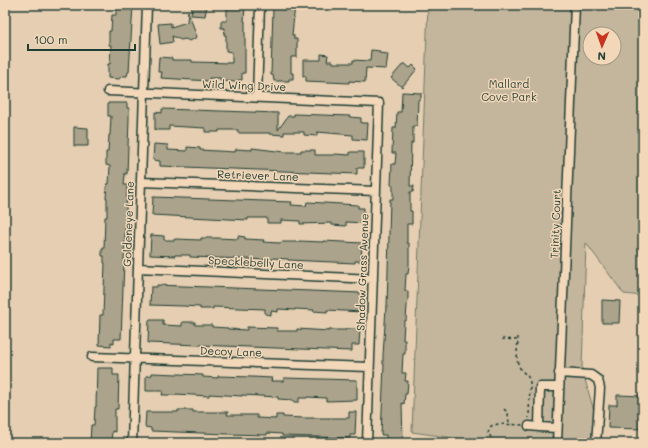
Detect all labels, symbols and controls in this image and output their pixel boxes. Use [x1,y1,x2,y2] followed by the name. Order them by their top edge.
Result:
[28,26,135,52] scale bar
[582,26,622,66] north arrow
[34,31,68,47] text: 100 m
[597,49,606,64] text: N
[202,76,287,94] street label: Wild Wing Drive
[481,76,537,104] park label: Mallard Cove Park
[217,166,299,184] street label: Retriever Lane
[119,181,137,267] street label: Goldeneye Lane
[546,189,564,259] street label: Trinity Court
[352,213,372,331] street label: Shadow Grass Avenue
[208,252,304,272] street label: Specklebelly Lane
[200,342,263,360] street label: Decoy Lane

